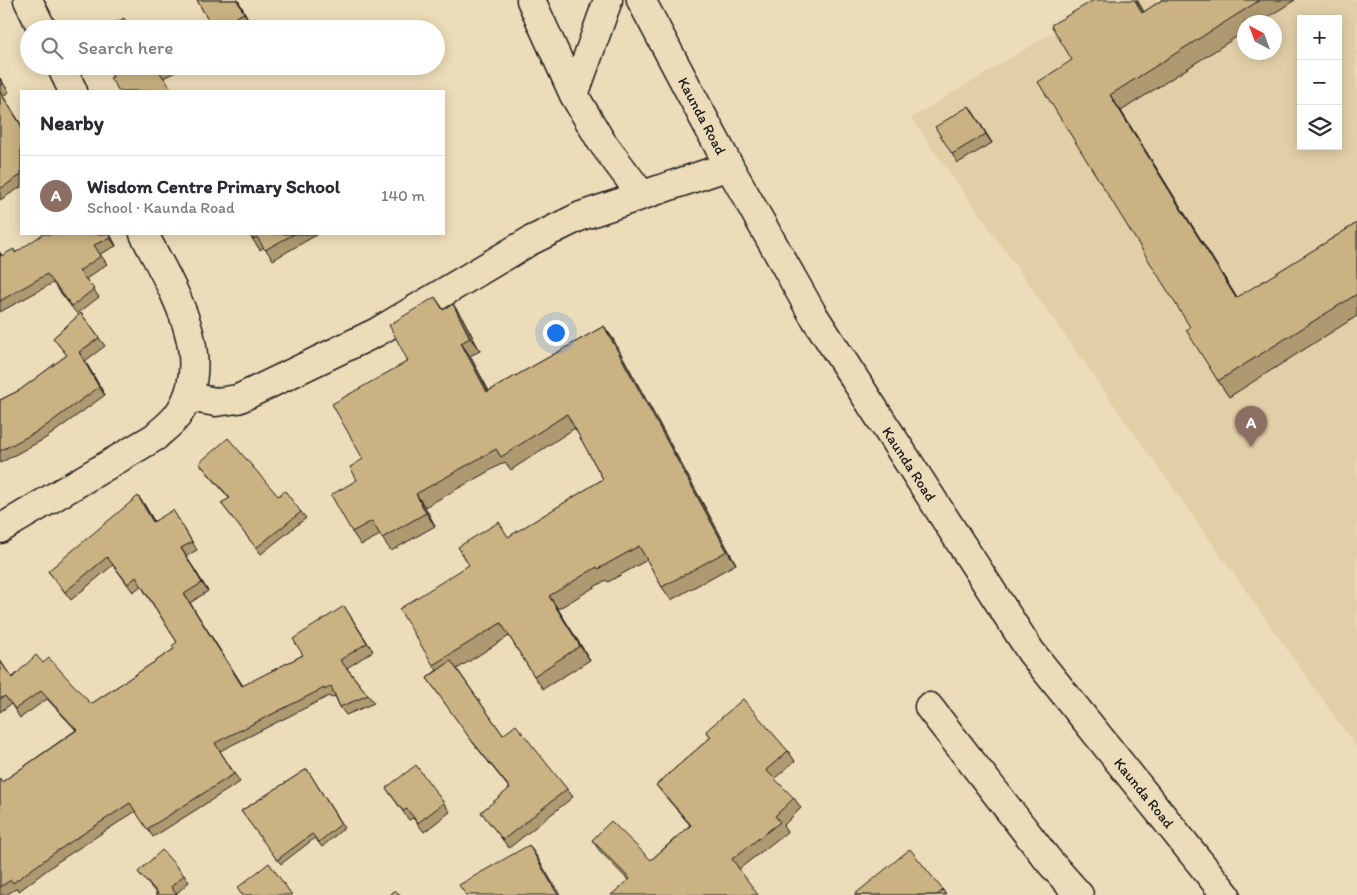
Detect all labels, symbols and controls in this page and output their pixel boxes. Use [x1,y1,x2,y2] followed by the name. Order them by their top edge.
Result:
[1237,15,1282,60] north arrow
[1297,15,1342,150] map controls
[1297,15,1342,60] button: +
[20,20,445,75] search box
[38,34,66,62] icon: search
[78,36,173,59] text: Search here
[1297,60,1342,105] button: −
[674,74,730,158] street label: Kaunda Road
[1297,105,1342,150] button: layers
[40,110,104,135] text: Nearby
[87,175,340,198] text: Wisdom Centre Primary School
[51,186,61,205] text: A
[381,186,425,205] text: 140 m
[87,198,235,217] text: School · Kaunda Road
[543,320,569,346] your location
[1235,406,1267,447] pin: A
[878,423,940,505] street label: Kaunda Road
[1110,754,1178,832] street label: Kaunda Road

